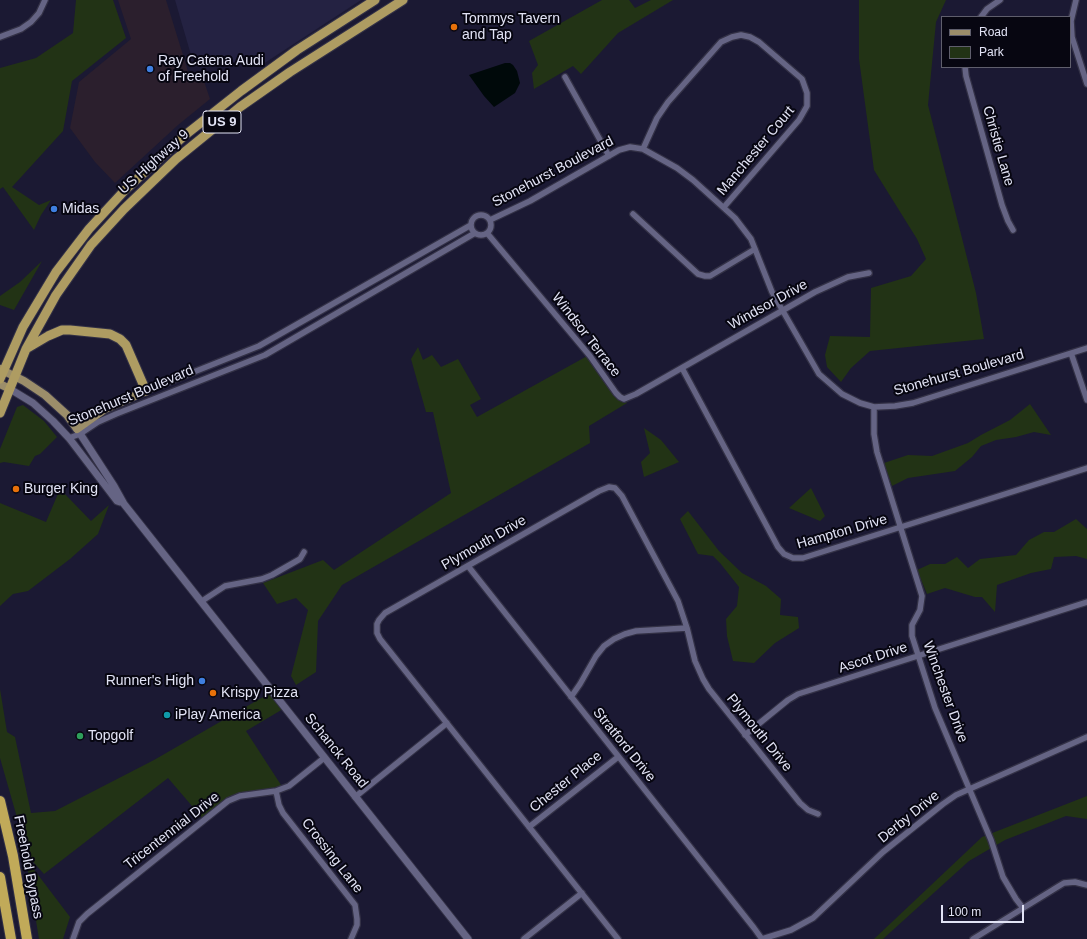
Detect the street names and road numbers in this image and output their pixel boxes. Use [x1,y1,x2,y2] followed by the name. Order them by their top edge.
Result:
[714,103,798,199] street label: Manchester Court
[979,104,1017,188] street label: Christie Lane
[203,111,241,133] road number: US 9
[115,126,193,198] street label: US Highway 9
[490,133,616,211] street label: Stonehurst Boulevard
[725,276,811,334] street label: Windsor Drive
[548,290,624,380] street label: Windsor Terrace
[892,346,1026,400] street label: Stonehurst Boulevard
[66,362,196,430] street label: Stonehurst Boulevard
[795,511,889,553] street label: Hampton Drive
[439,512,529,574] street label: Plymouth Drive
[836,639,910,677] street label: Ascot Drive
[919,639,971,745] street label: Winchester Drive
[723,691,795,775] street label: Plymouth Drive
[589,705,659,785] street label: Stratford Drive
[301,710,371,792] street label: Schanck Road
[527,748,605,816] street label: Chester Place
[875,787,943,847] street label: Derby Drive
[121,789,223,873] street label: Tricentennial Drive
[10,814,46,920] street label: Freehold Bypass
[298,815,366,897] street label: Crossing Lane

